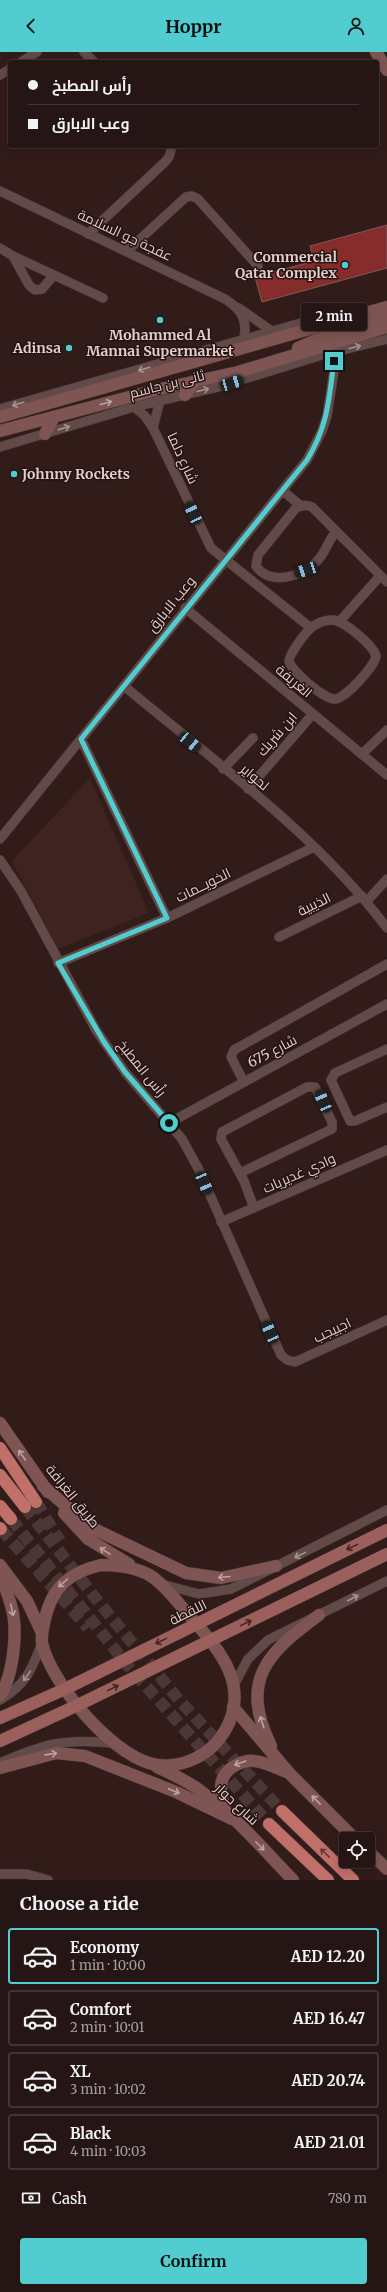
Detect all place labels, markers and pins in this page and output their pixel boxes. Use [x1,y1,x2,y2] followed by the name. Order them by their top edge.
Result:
[235,248,337,282] place label: Commercial Qatar Complex
[340,260,350,270] marker: Commercial Qatar Complex
[155,315,165,325] marker: Mohammed Al Mannai Supermarket
[86,326,234,360] place label: Mohammed Al Mannai Supermarket
[12,339,61,357] place label: Adinsa
[64,343,74,353] marker: Adinsa
[21,465,130,483] place label: Johnny Rockets
[9,469,19,479] marker: Johnny Rockets

